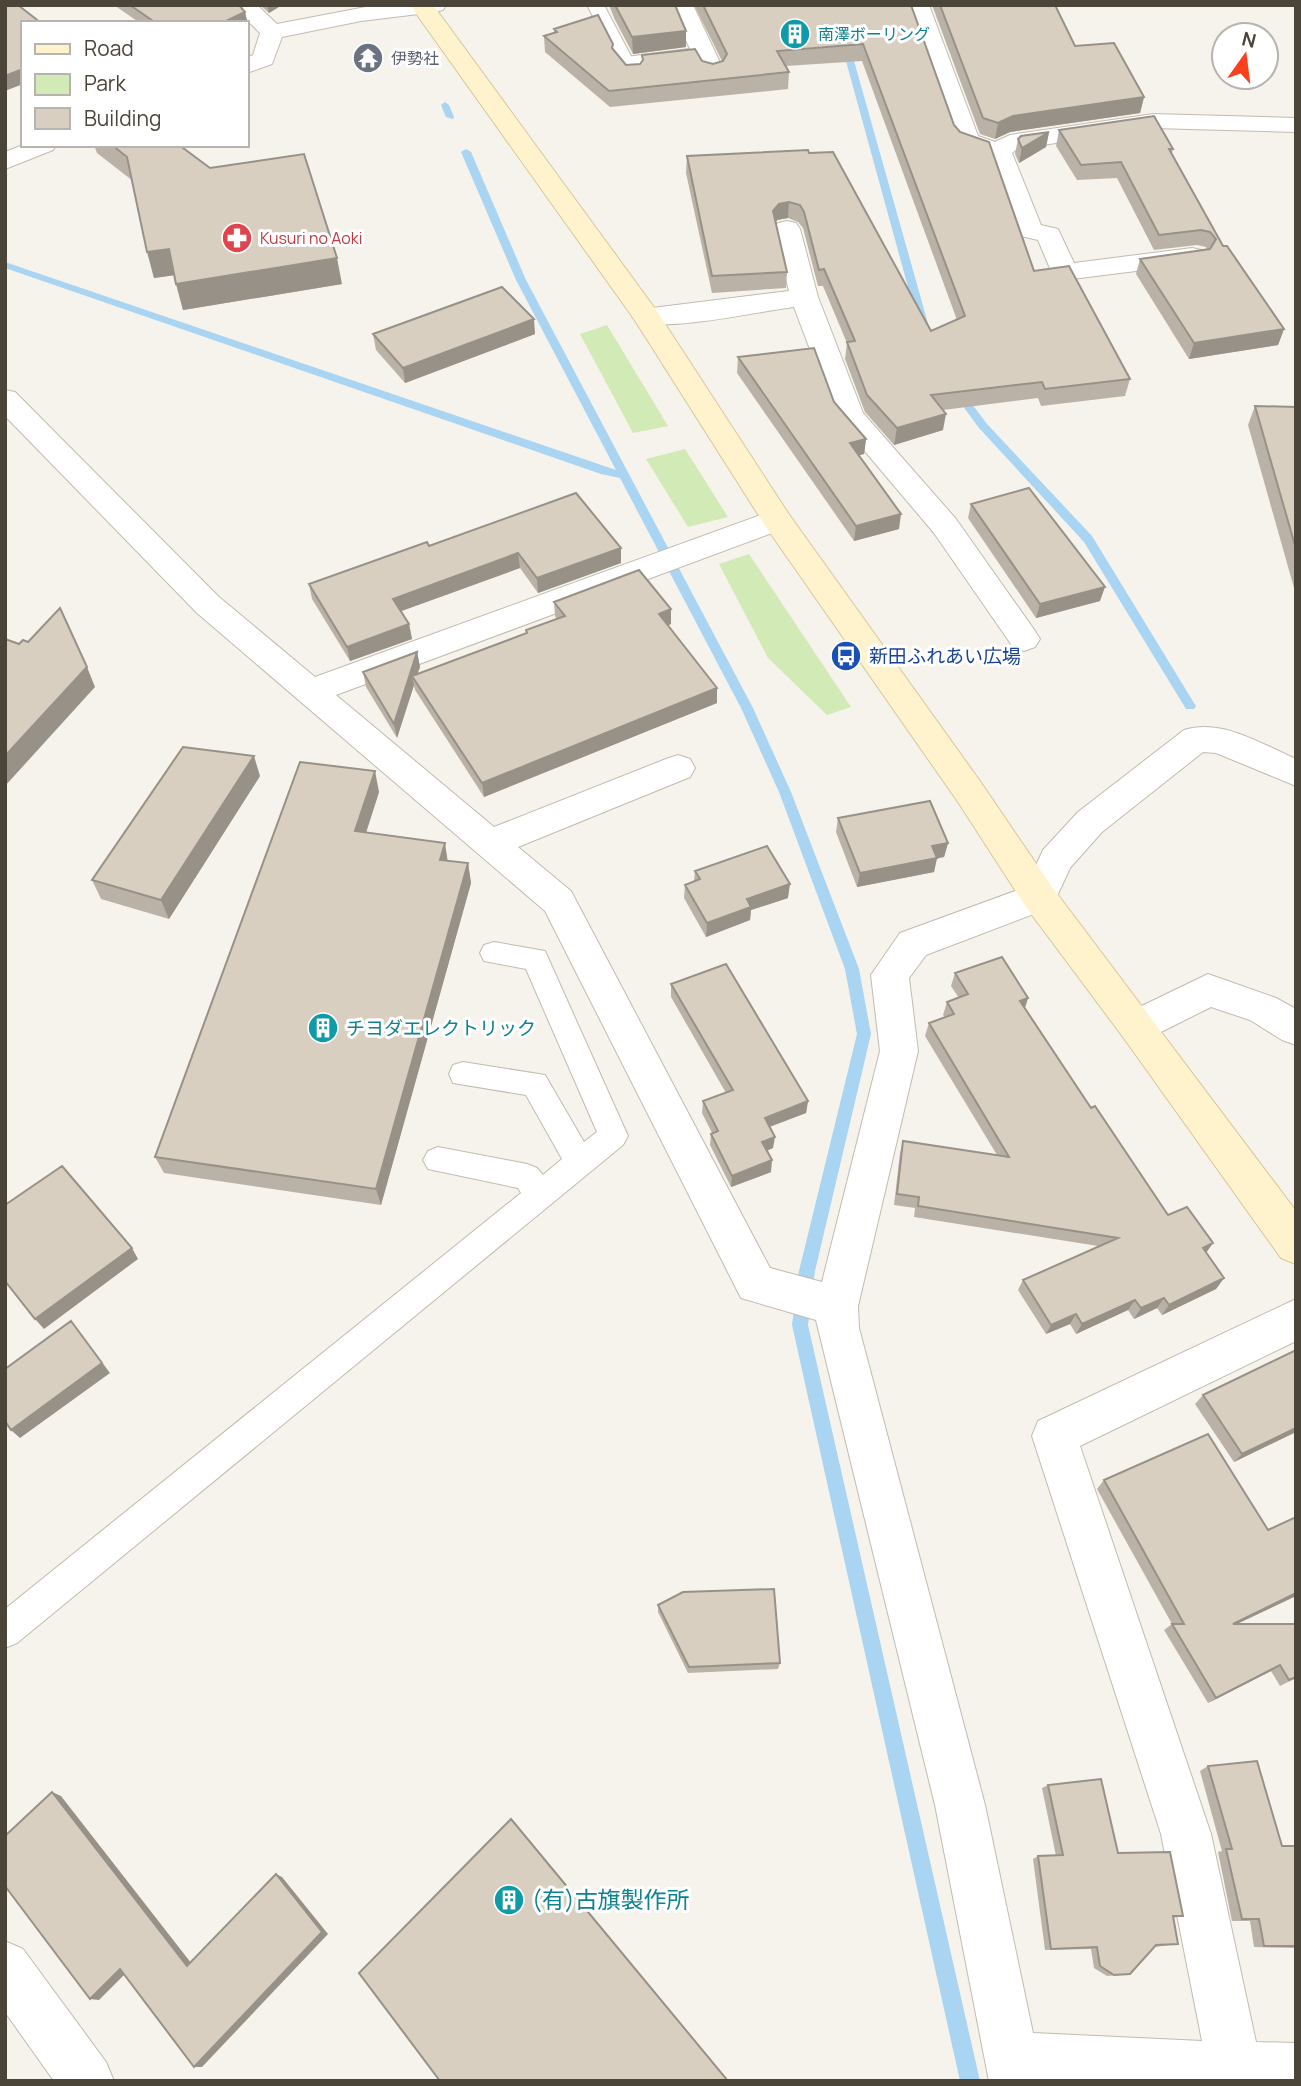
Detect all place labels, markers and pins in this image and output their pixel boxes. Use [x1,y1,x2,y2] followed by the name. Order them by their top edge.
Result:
[778,17,812,51] building icon: 南澤ボーリング
[818,23,930,45] place label: 南澤ボーリング
[351,41,385,75] temple icon: 伊勢社
[391,47,439,69] place label: 伊勢社
[220,221,254,255] pharmacy icon: Kusuri no Aoki
[260,227,362,249] place label: Kusuri no Aoki
[829,639,863,673] bus stop icon: 新田ふれあい広場
[869,643,1021,669] place label: 新田ふれあい広場
[306,1011,340,1045] building icon: チヨダエレクトリック
[346,1015,536,1041] place label: チヨダエレクトリック
[492,1883,526,1917] building icon: (有)古旗製作所
[532,1883,690,1915] place label: (有)古旗製作所

